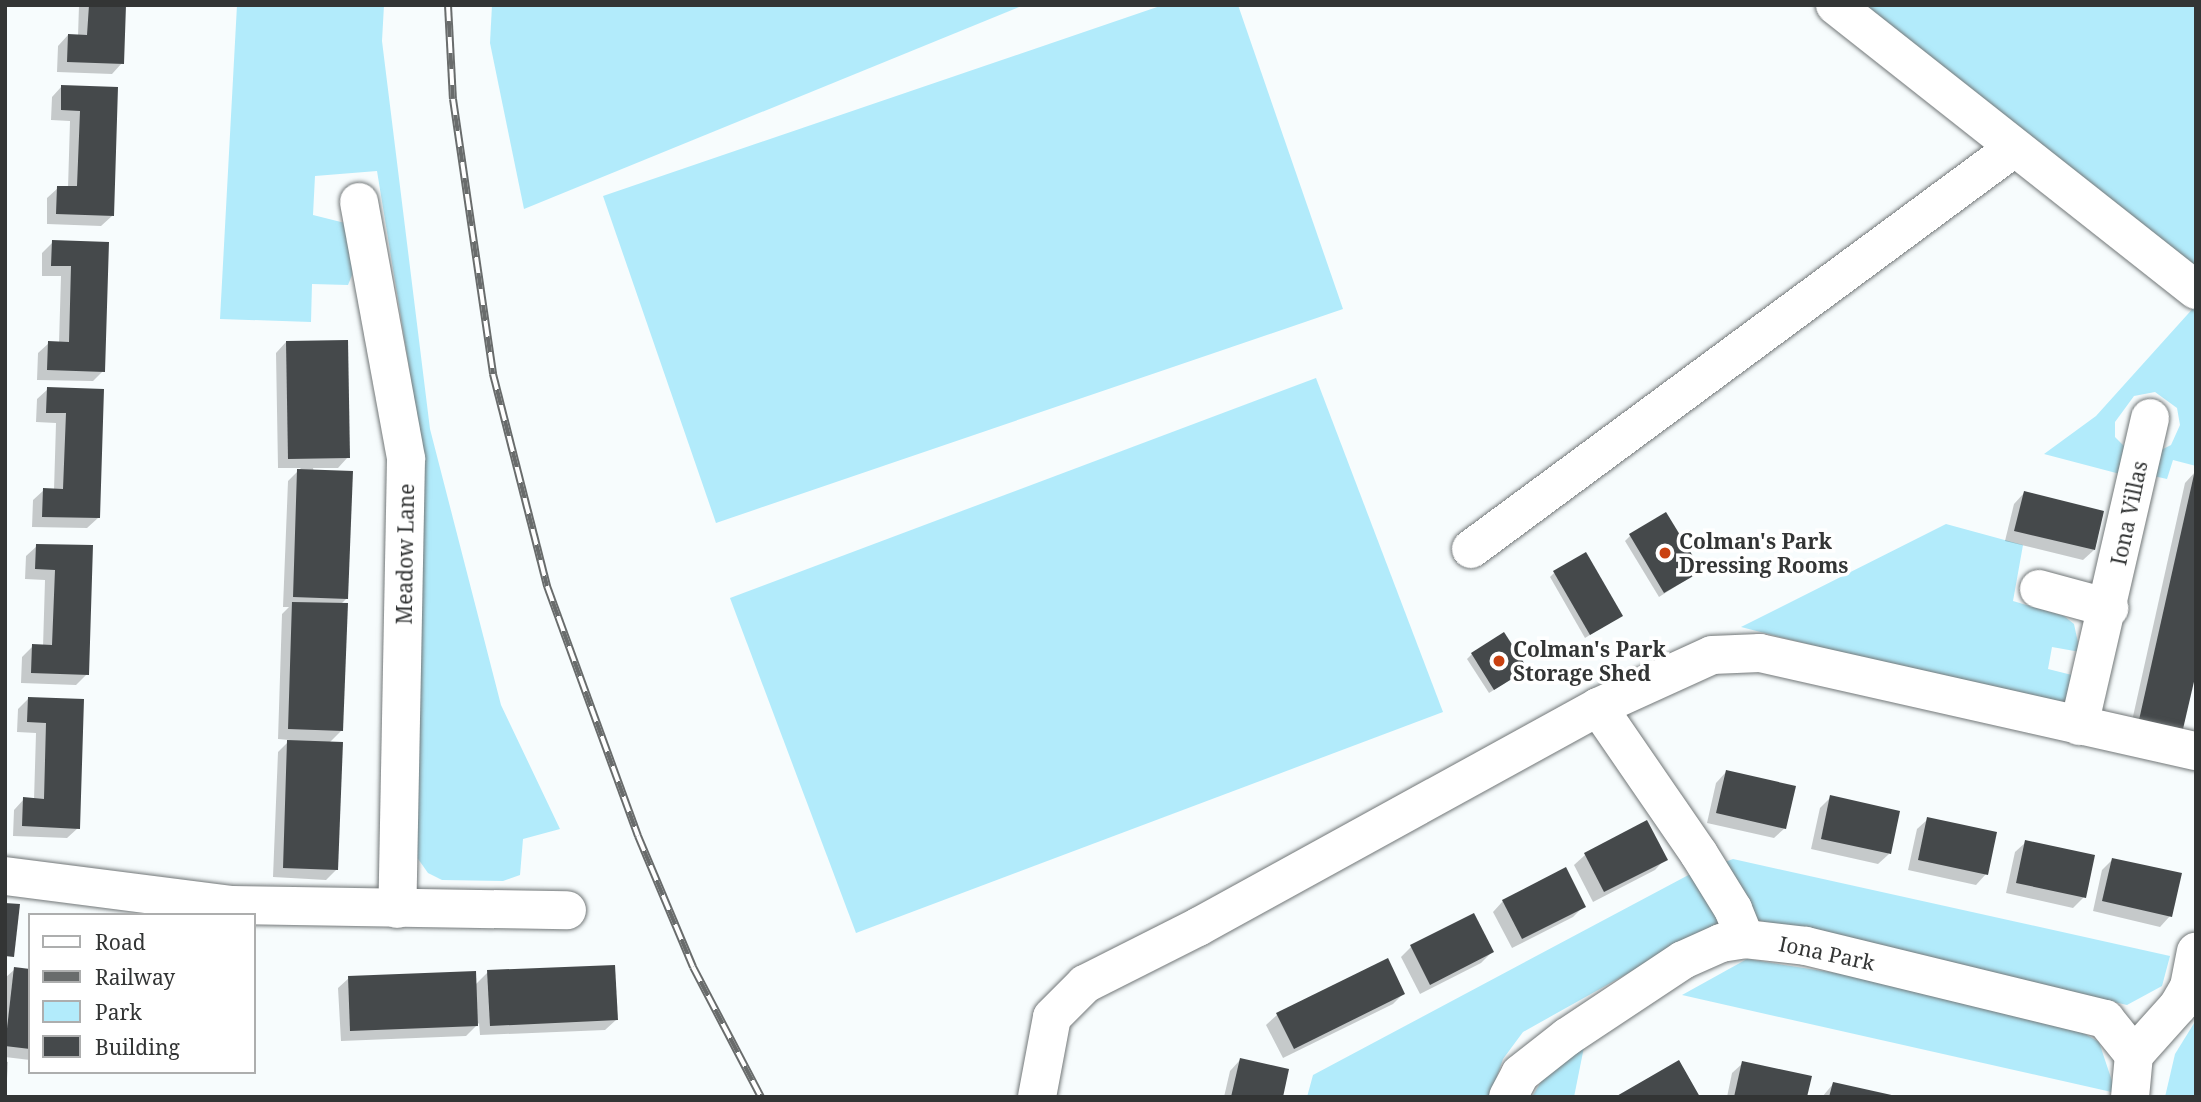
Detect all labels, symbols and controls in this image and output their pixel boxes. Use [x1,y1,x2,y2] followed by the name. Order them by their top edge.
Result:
[2106,459,2152,567] street label: Iona Villas
[391,483,419,625] street label: Meadow Lane
[1679,528,1848,578] place label: Colman's Park Dressing Rooms
[1657,545,1673,561] marker: Colman's Park Dressing Rooms
[1513,636,1666,686] place label: Colman's Park Storage Shed
[1491,653,1507,669] marker: Colman's Park Storage Shed
[28,913,256,1074] legend
[95,928,146,956] text: Road
[1777,931,1877,975] street label: Iona Park
[95,963,175,991] text: Railway
[95,998,142,1026] text: Park
[95,1033,180,1061] text: Building

